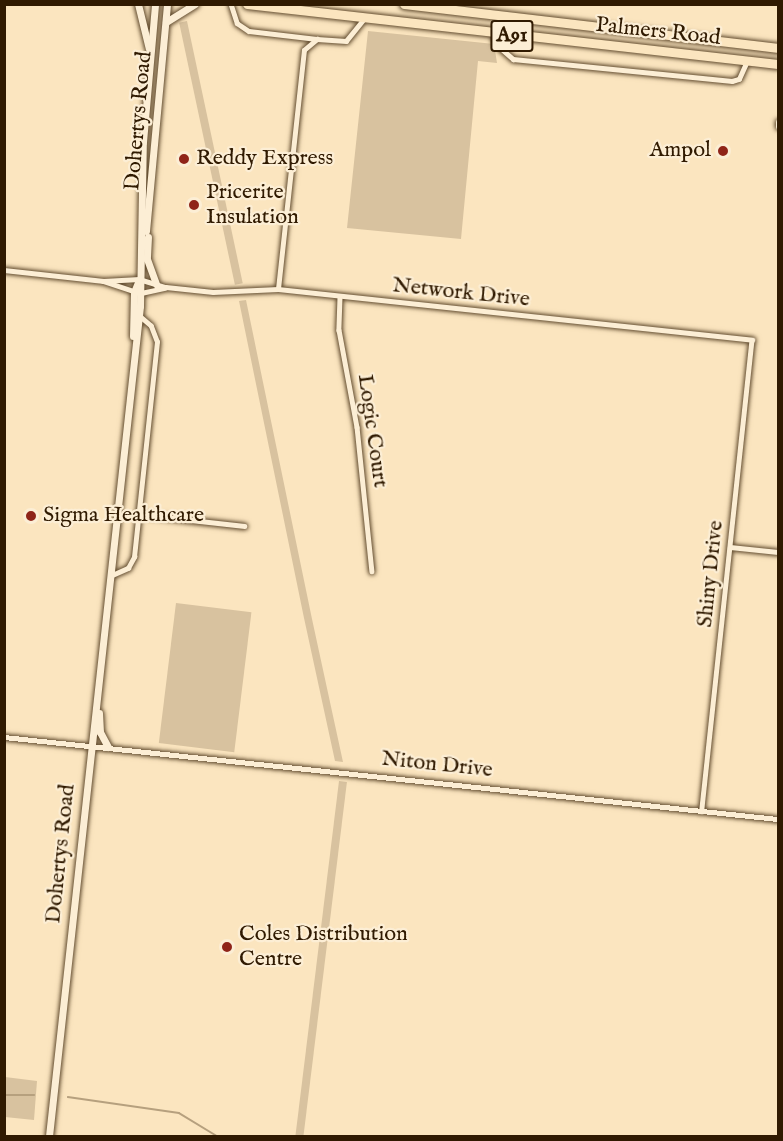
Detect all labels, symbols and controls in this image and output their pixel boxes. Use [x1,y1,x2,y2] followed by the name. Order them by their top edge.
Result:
[594,12,722,52] street label: Palmers Road
[490,18,534,54] road number: A91
[120,50,158,192] street label: Dohertys Road
[649,138,711,164] place label: Ampol
[716,144,730,158] marker: Ampol
[196,146,333,172] place label: Reddy Express
[177,152,191,166] marker: Reddy Express
[206,179,299,230] place label: Pricerite Insulation
[187,198,201,212] marker: Pricerite Insulation
[391,273,531,313] street label: Network Drive
[351,373,393,489] street label: Logic Court
[43,503,204,529] place label: Sigma Healthcare
[24,509,38,523] marker: Sigma Healthcare
[692,519,730,629] street label: Shiny Drive
[380,746,494,784] street label: Niton Drive
[41,783,81,925] street label: Dohertys Road
[239,921,408,972] place label: Coles Distribution Centre
[220,940,234,954] marker: Coles Distribution Centre

